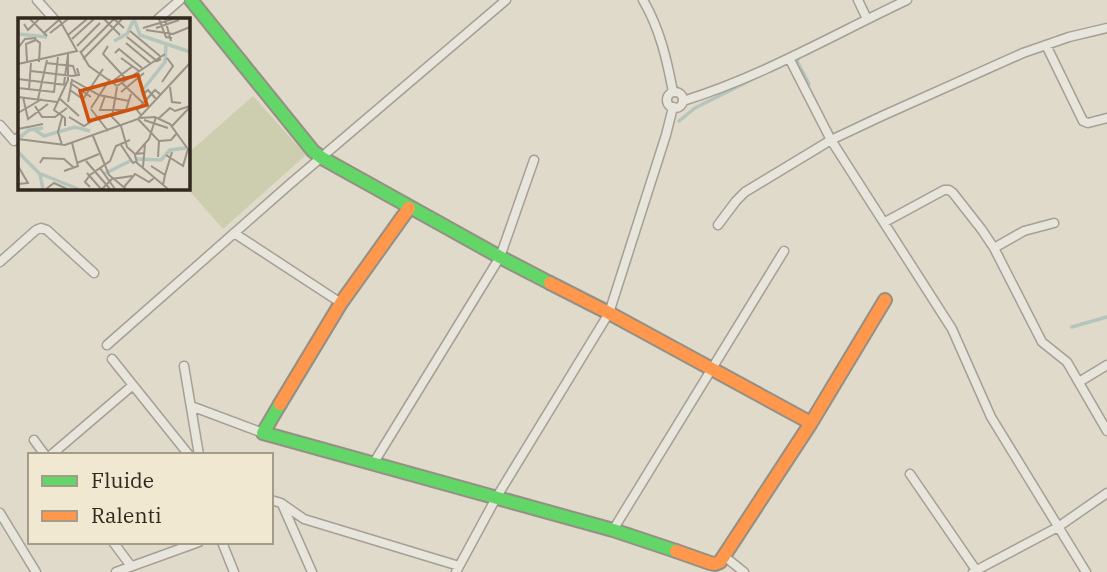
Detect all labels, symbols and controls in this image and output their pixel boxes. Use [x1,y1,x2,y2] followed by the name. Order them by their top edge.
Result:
[18,18,189,189] inset map
[28,453,273,544] legend
[91,466,154,494] text: Fluide
[91,501,162,529] text: Ralenti

